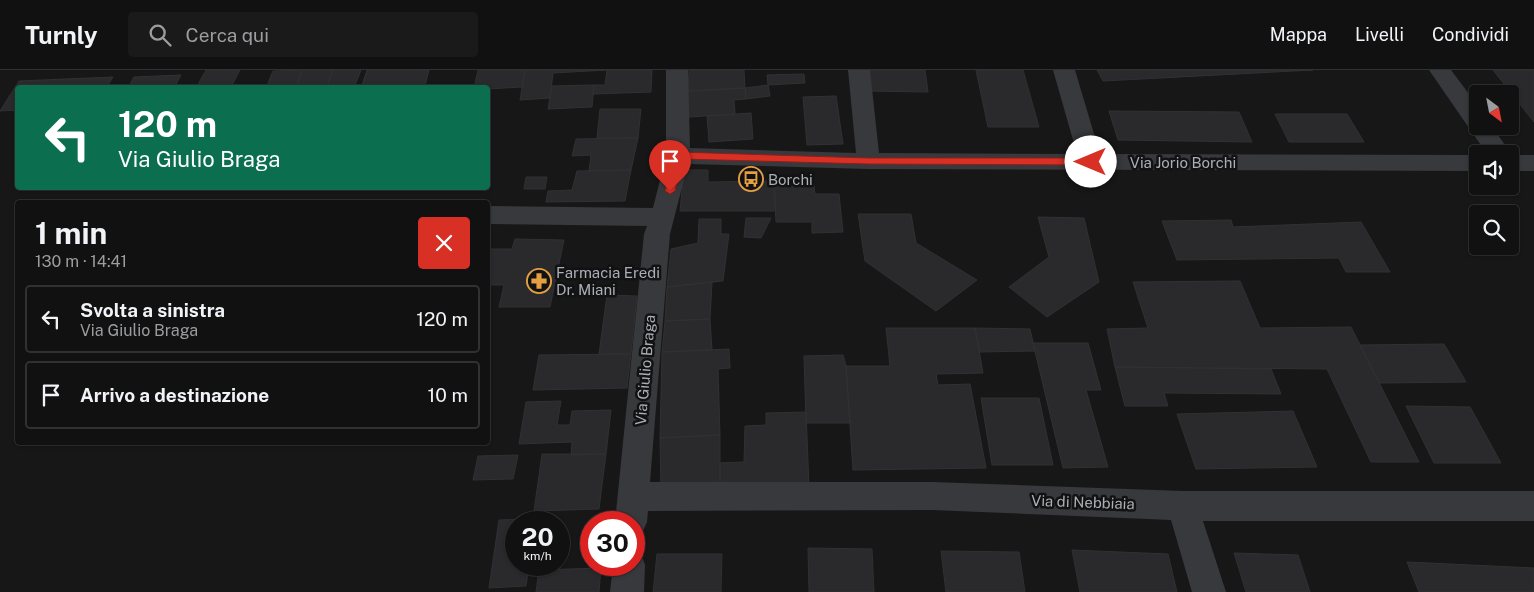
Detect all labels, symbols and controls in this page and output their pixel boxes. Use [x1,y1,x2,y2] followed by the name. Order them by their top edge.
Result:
[128,12,478,57] search box
[25,21,98,49] text: Turnly
[146,21,174,49] icon: search
[186,24,269,46] text: Cerca qui
[1270,24,1327,45] text: Mappa
[1355,24,1404,45] text: Livelli
[1432,24,1509,45] text: Condividi
[1469,85,1519,135] north arrow
[1469,85,1519,255] map controls
[118,104,217,145] text: 120 m
[35,105,100,170] icon: left
[1064,135,1116,187] position arrow
[649,140,691,191] pin
[1469,145,1519,195] button: sound
[118,146,281,172] text: Via Giulio Braga
[656,147,684,175] icon: arrive
[1130,154,1236,171] street label: Via Jorio Borchi
[738,166,764,192] bus stop icon: Borchi
[768,171,813,188] place label: Borchi
[1469,205,1519,255] button: search
[35,215,107,251] text: 1 min
[418,217,470,269] button: close
[35,252,127,271] text: 130 m · 14:41
[556,264,660,298] place label: Farmacia Eredi Dr. Miani
[526,268,552,294] pharmacy icon: Farmacia Eredi Dr. Miani
[80,299,225,321] text: Svolta a sinistra
[37,305,65,333] icon: left
[416,308,468,330] text: 120 m
[632,314,658,426] street label: Via Giulio Braga
[80,321,198,340] text: Via Giulio Braga
[37,381,65,409] icon: arrive
[80,384,269,406] text: Arrivo a destinazione
[428,384,468,406] text: 10 m
[1031,492,1135,512] street label: Via di Nebbiaia
[580,511,645,576] speed limit sign: 30
[522,522,554,552] text: 20
[523,549,552,563] text: km/h

